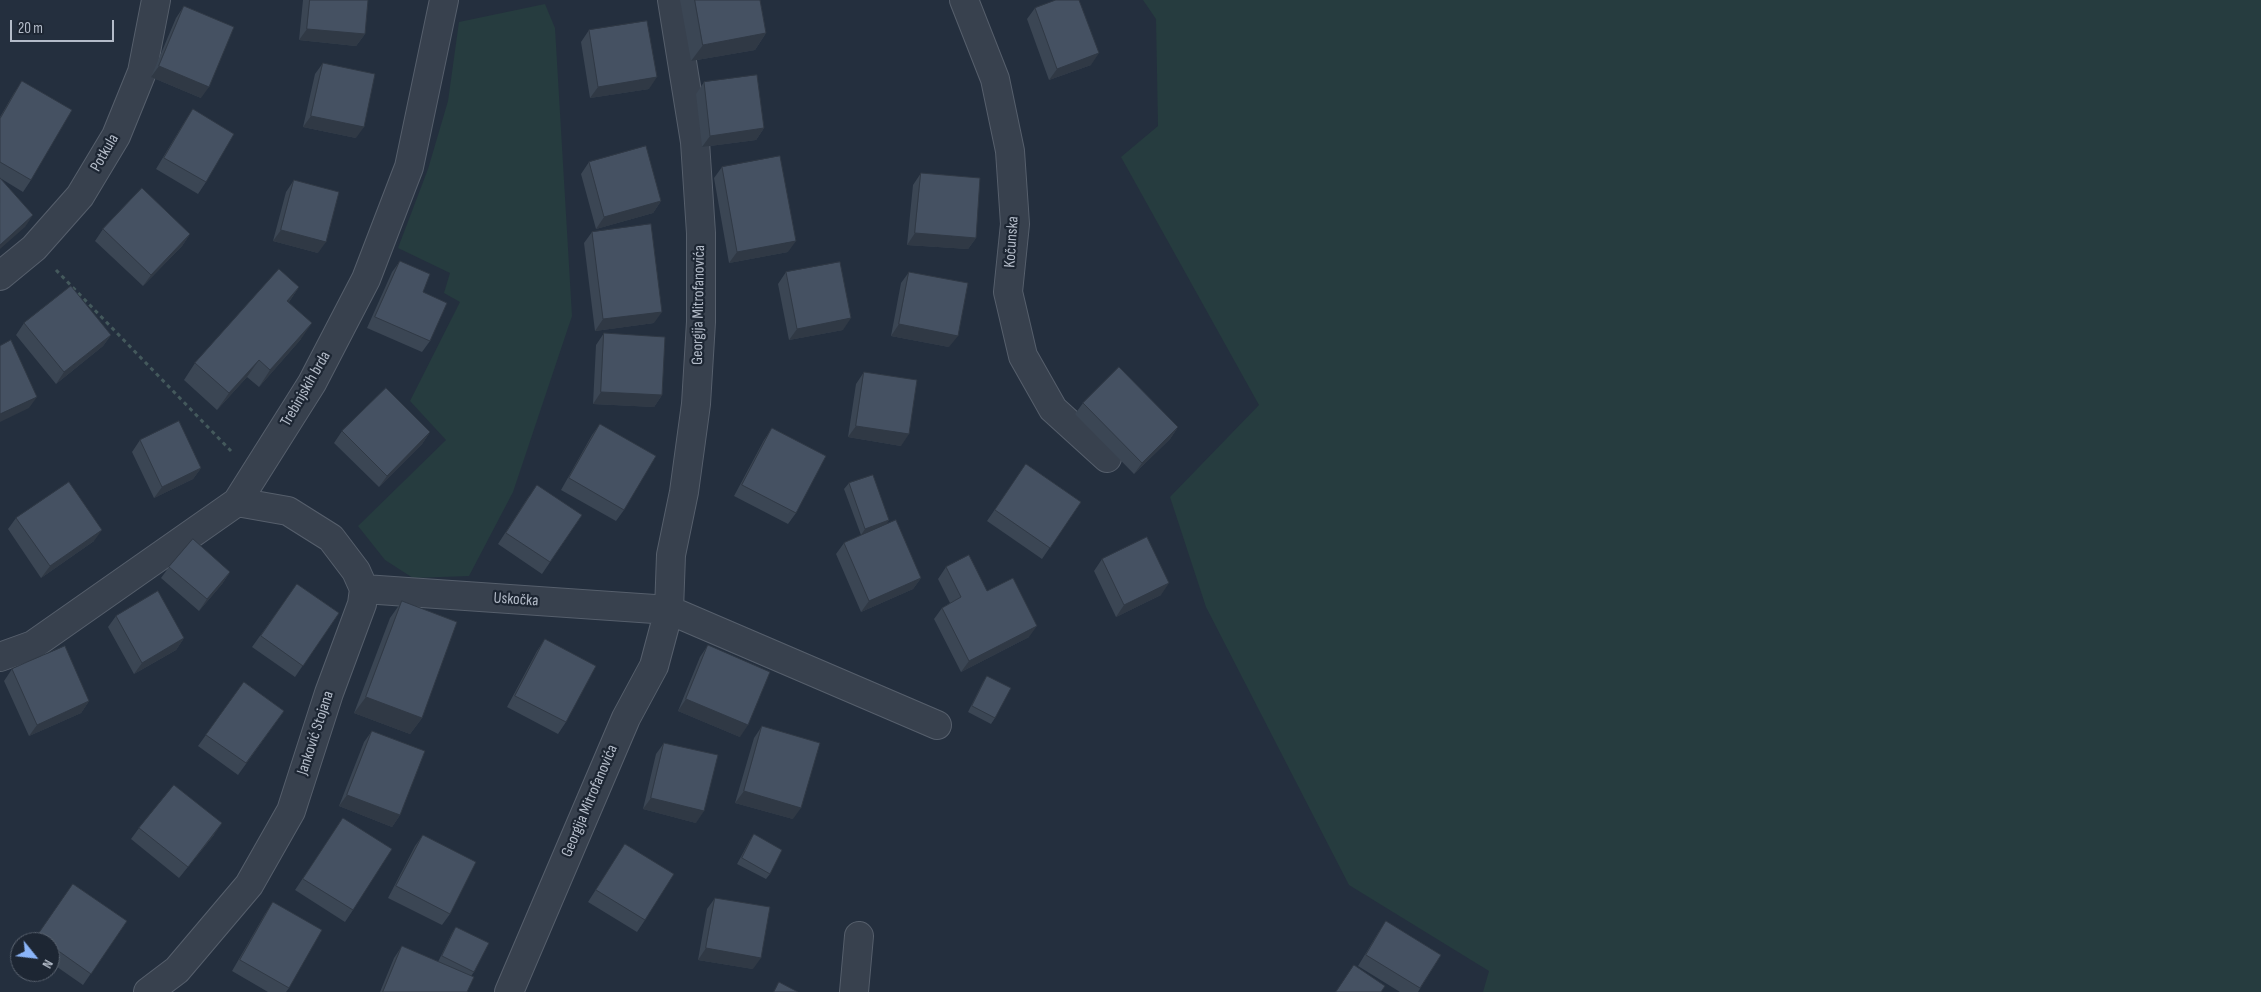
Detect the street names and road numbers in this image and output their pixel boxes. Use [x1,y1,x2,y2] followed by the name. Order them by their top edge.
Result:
[87,131,123,175] street label: Potkula
[1001,216,1023,268] street label: Kočunska
[688,245,710,365] street label: Georgija Mitrofanovića
[277,348,335,430] street label: Trebinjskih brda
[493,589,539,611] street label: Uskočka
[293,689,339,777] street label: Janković Stojana
[558,742,622,860] street label: Georgija Mitrofanovića

